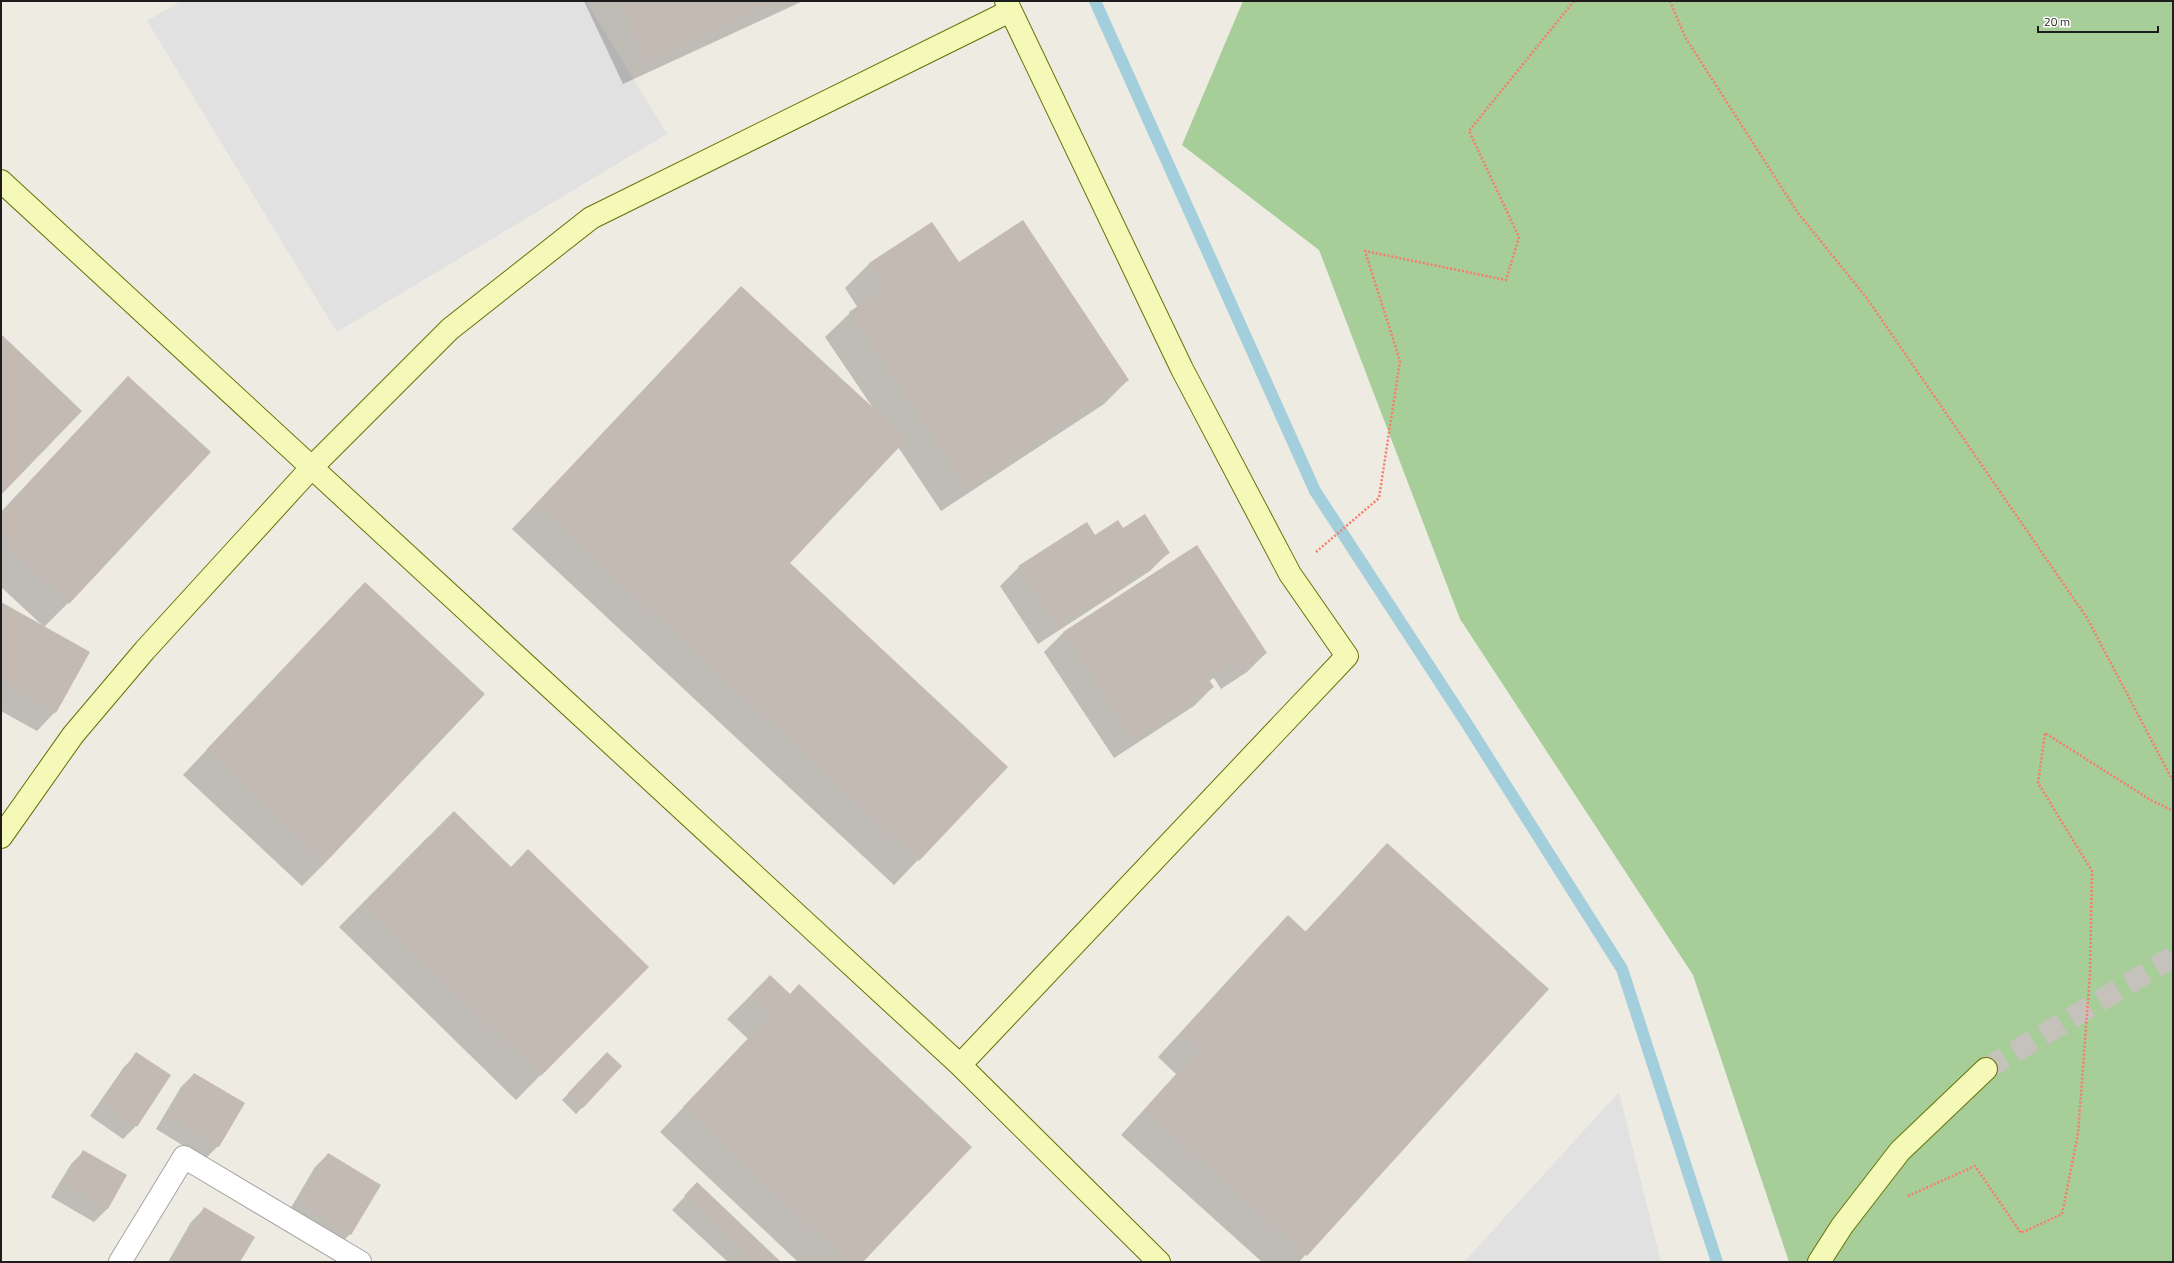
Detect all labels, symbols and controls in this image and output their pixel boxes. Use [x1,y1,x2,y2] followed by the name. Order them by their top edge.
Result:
[2038,8,2158,34] scale bar
[2044,12,2070,31] text: 20 m

